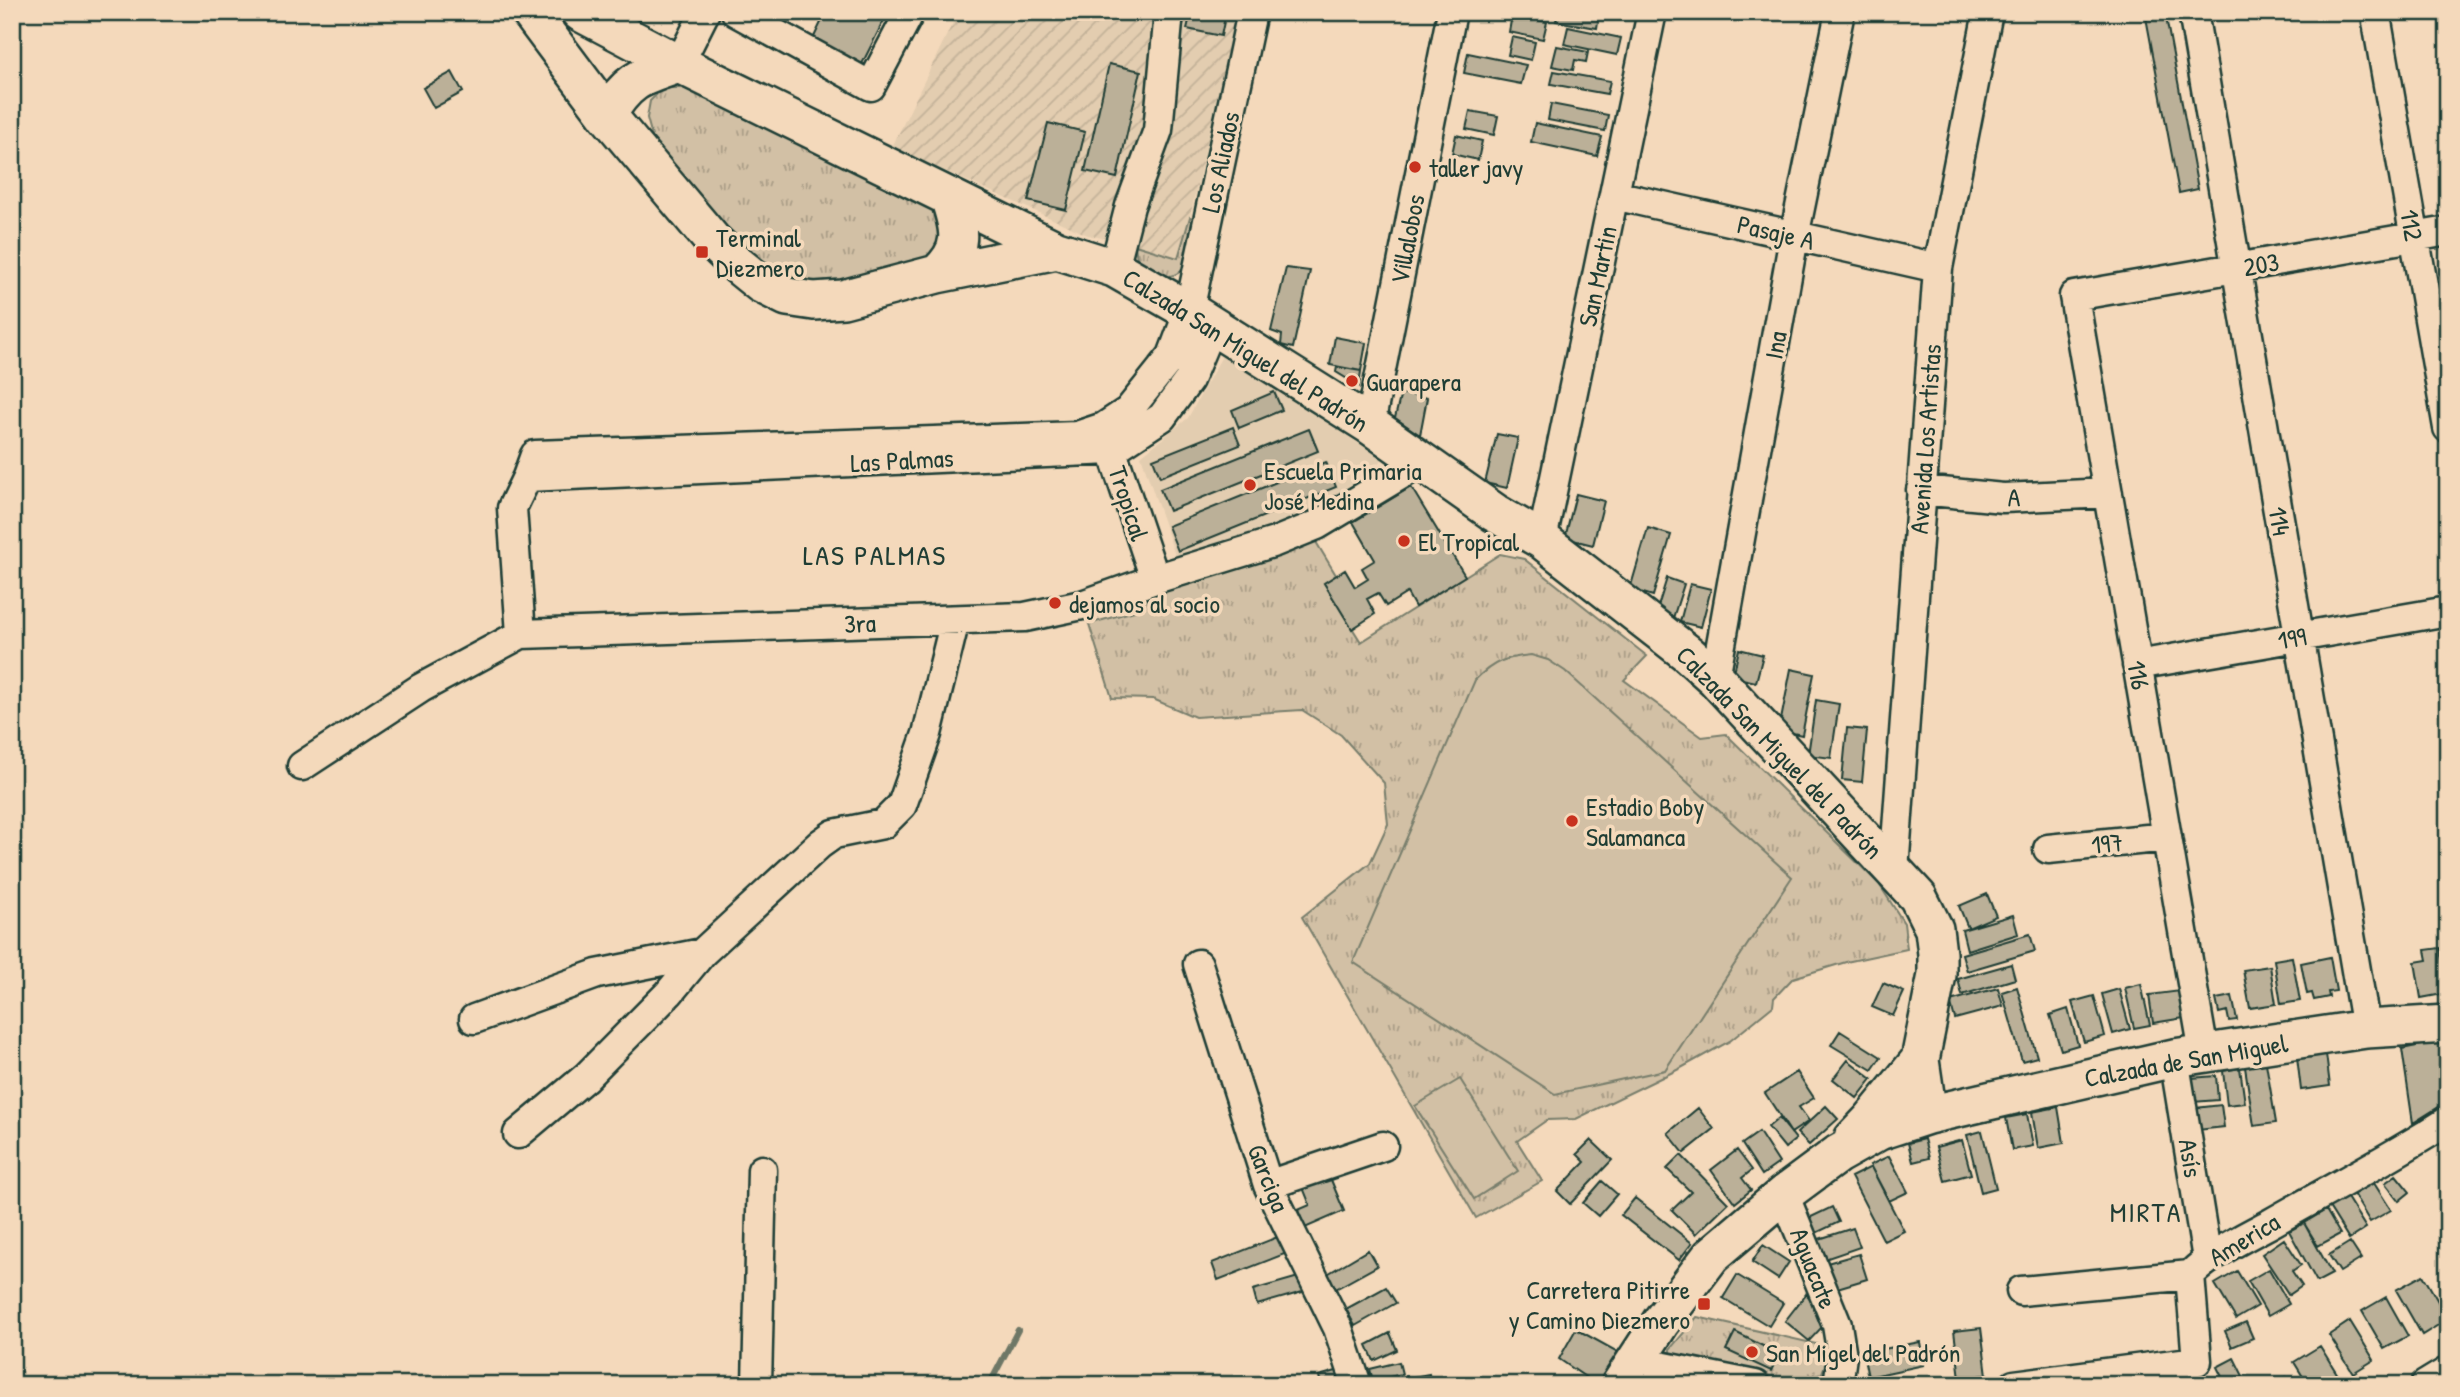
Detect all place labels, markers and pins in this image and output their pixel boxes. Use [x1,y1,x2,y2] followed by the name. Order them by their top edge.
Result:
[1429,150,1523,185] place label: taller javy
[1407,159,1423,175] marker: taller javy
[716,220,804,285] place label: Terminal Diezmero
[694,244,710,260] marker: Terminal Diezmero
[1366,364,1461,399] place label: Guarapera
[1344,373,1360,389] marker: Guarapera
[1264,453,1422,518] place label: Escuela Primaria José Medina
[1242,477,1258,493] marker: Escuela Primaria José Medina
[1418,524,1519,559] place label: El Tropical
[1396,533,1412,549] marker: El Tropical
[1069,586,1220,621] place label: dejamos al socio
[1047,595,1063,611] marker: dejamos al socio
[1586,789,1704,854] place label: Estadio Boby Salamanca
[1564,813,1580,829] marker: Estadio Boby Salamanca
[1509,1272,1690,1337] place label: Carretera Pitirre y Camino Diezmero
[1696,1296,1712,1312] marker: Carretera Pitirre y Camino Diezmero
[1766,1335,1960,1370] place label: San Migel del Padrón
[1744,1344,1760,1360] marker: San Migel del Padrón

